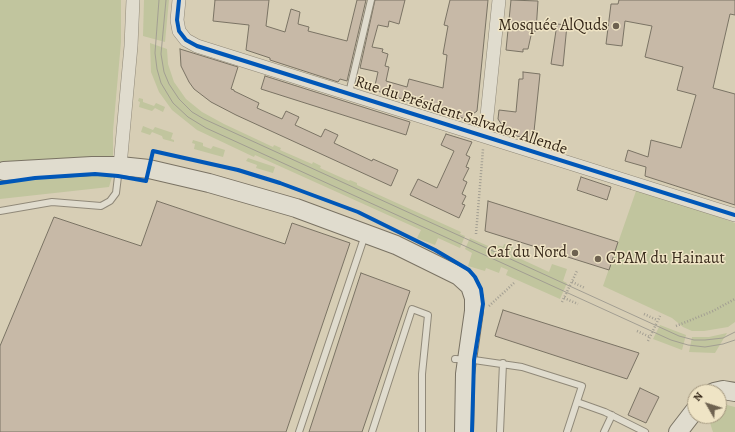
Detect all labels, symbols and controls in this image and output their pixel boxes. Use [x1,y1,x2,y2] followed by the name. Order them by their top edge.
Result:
[498,16,608,36] place label: Mosquée AlQuds
[611,21,621,31] marker: Mosquée AlQuds
[352,72,570,160] street label: Rue du Président Salvador Allende
[487,243,567,263] place label: Caf du Nord
[570,248,580,258] marker: Caf du Nord
[606,249,725,269] place label: CPAM du Hainaut
[593,254,603,264] marker: CPAM du Hainaut
[687,384,727,424] north arrow
[690,389,706,405] text: N

